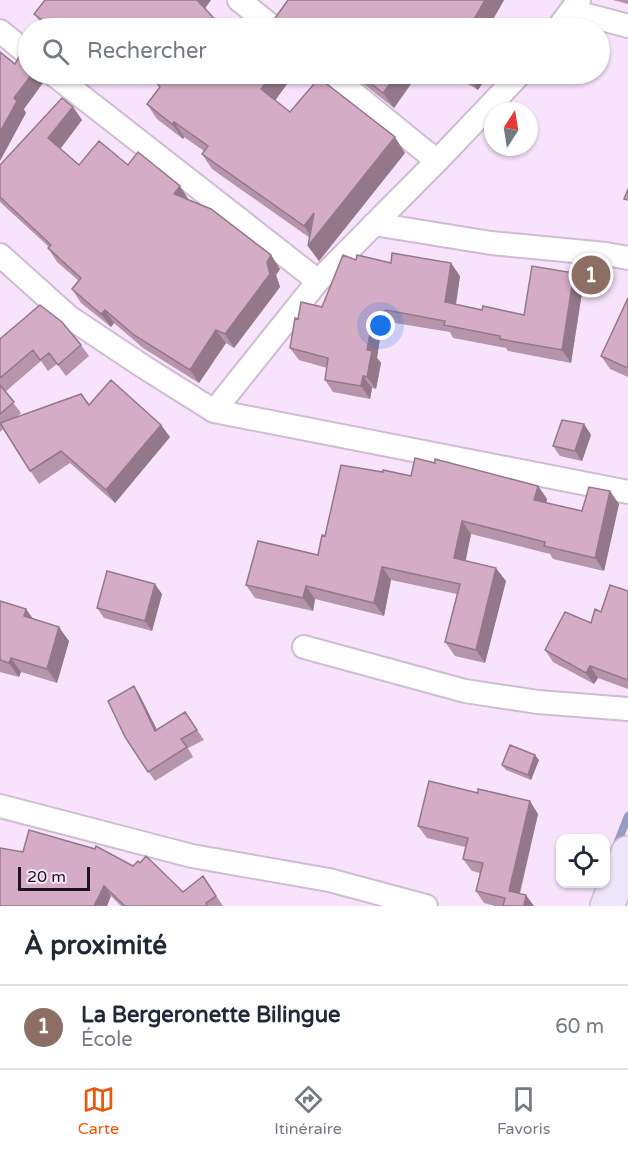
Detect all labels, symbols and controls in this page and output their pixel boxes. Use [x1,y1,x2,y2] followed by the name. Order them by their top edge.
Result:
[18,18,610,84] search box
[39,35,72,68] icon: search
[87,38,207,64] text: Rechercher
[484,102,538,156] north arrow
[572,252,610,298] pin: 1
[366,311,395,340] your location
[556,834,610,888] map controls
[556,834,610,888] button: locate
[18,864,90,892] scale bar
[27,867,66,887] text: 20 m
[24,930,167,961] text: À proximité
[81,1002,341,1028] text: La Bergeronette Bilingue
[37,1015,50,1039] text: 1
[555,1015,604,1039] text: 60 m
[81,1028,133,1052] text: École
[78,1083,119,1139] tab: Carte
[274,1083,342,1139] tab: Itinéraire
[497,1083,550,1139] tab: Favoris

